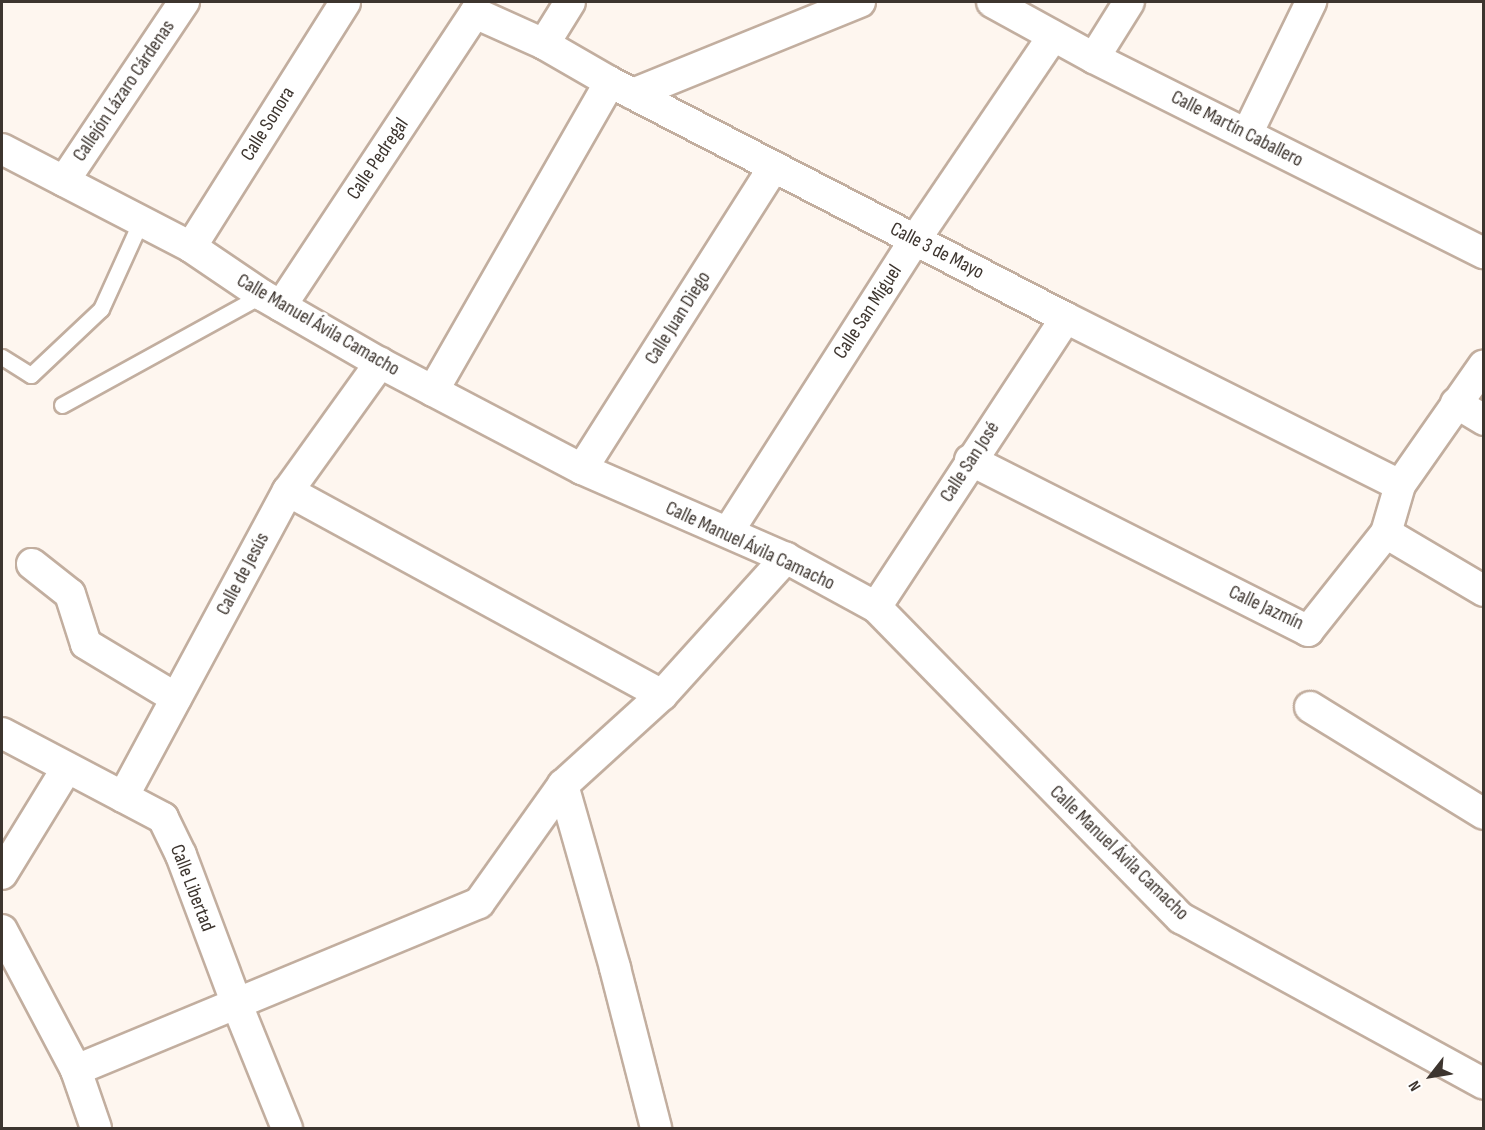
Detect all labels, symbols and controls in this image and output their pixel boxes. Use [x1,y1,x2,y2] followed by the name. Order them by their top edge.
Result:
[68,16,180,166] street label: Callejón Lázaro Cárdenas
[236,83,300,165] street label: Calle Sonora
[1167,85,1307,173] street label: Calle Martín Caballero
[342,114,414,204] street label: Calle Pedregal
[886,217,988,285] street label: Calle 3 de Mayo
[829,260,907,364] street label: Calle San Miguel
[640,267,716,369] street label: Calle Juan Diego
[232,269,404,381] street label: Calle Manuel Ávila Camacho
[935,417,1005,507] street label: Calle San José
[662,496,838,596] street label: Calle Manuel Ávila Camacho
[211,529,275,619] street label: Calle de Jesús
[1225,580,1307,636] street label: Calle Jazmín
[1044,780,1194,926] street label: Calle Manuel Ávila Camacho
[164,841,220,935] street label: Calle Libertad
[1401,1046,1461,1106] north arrow
[1405,1077,1425,1094] text: N

